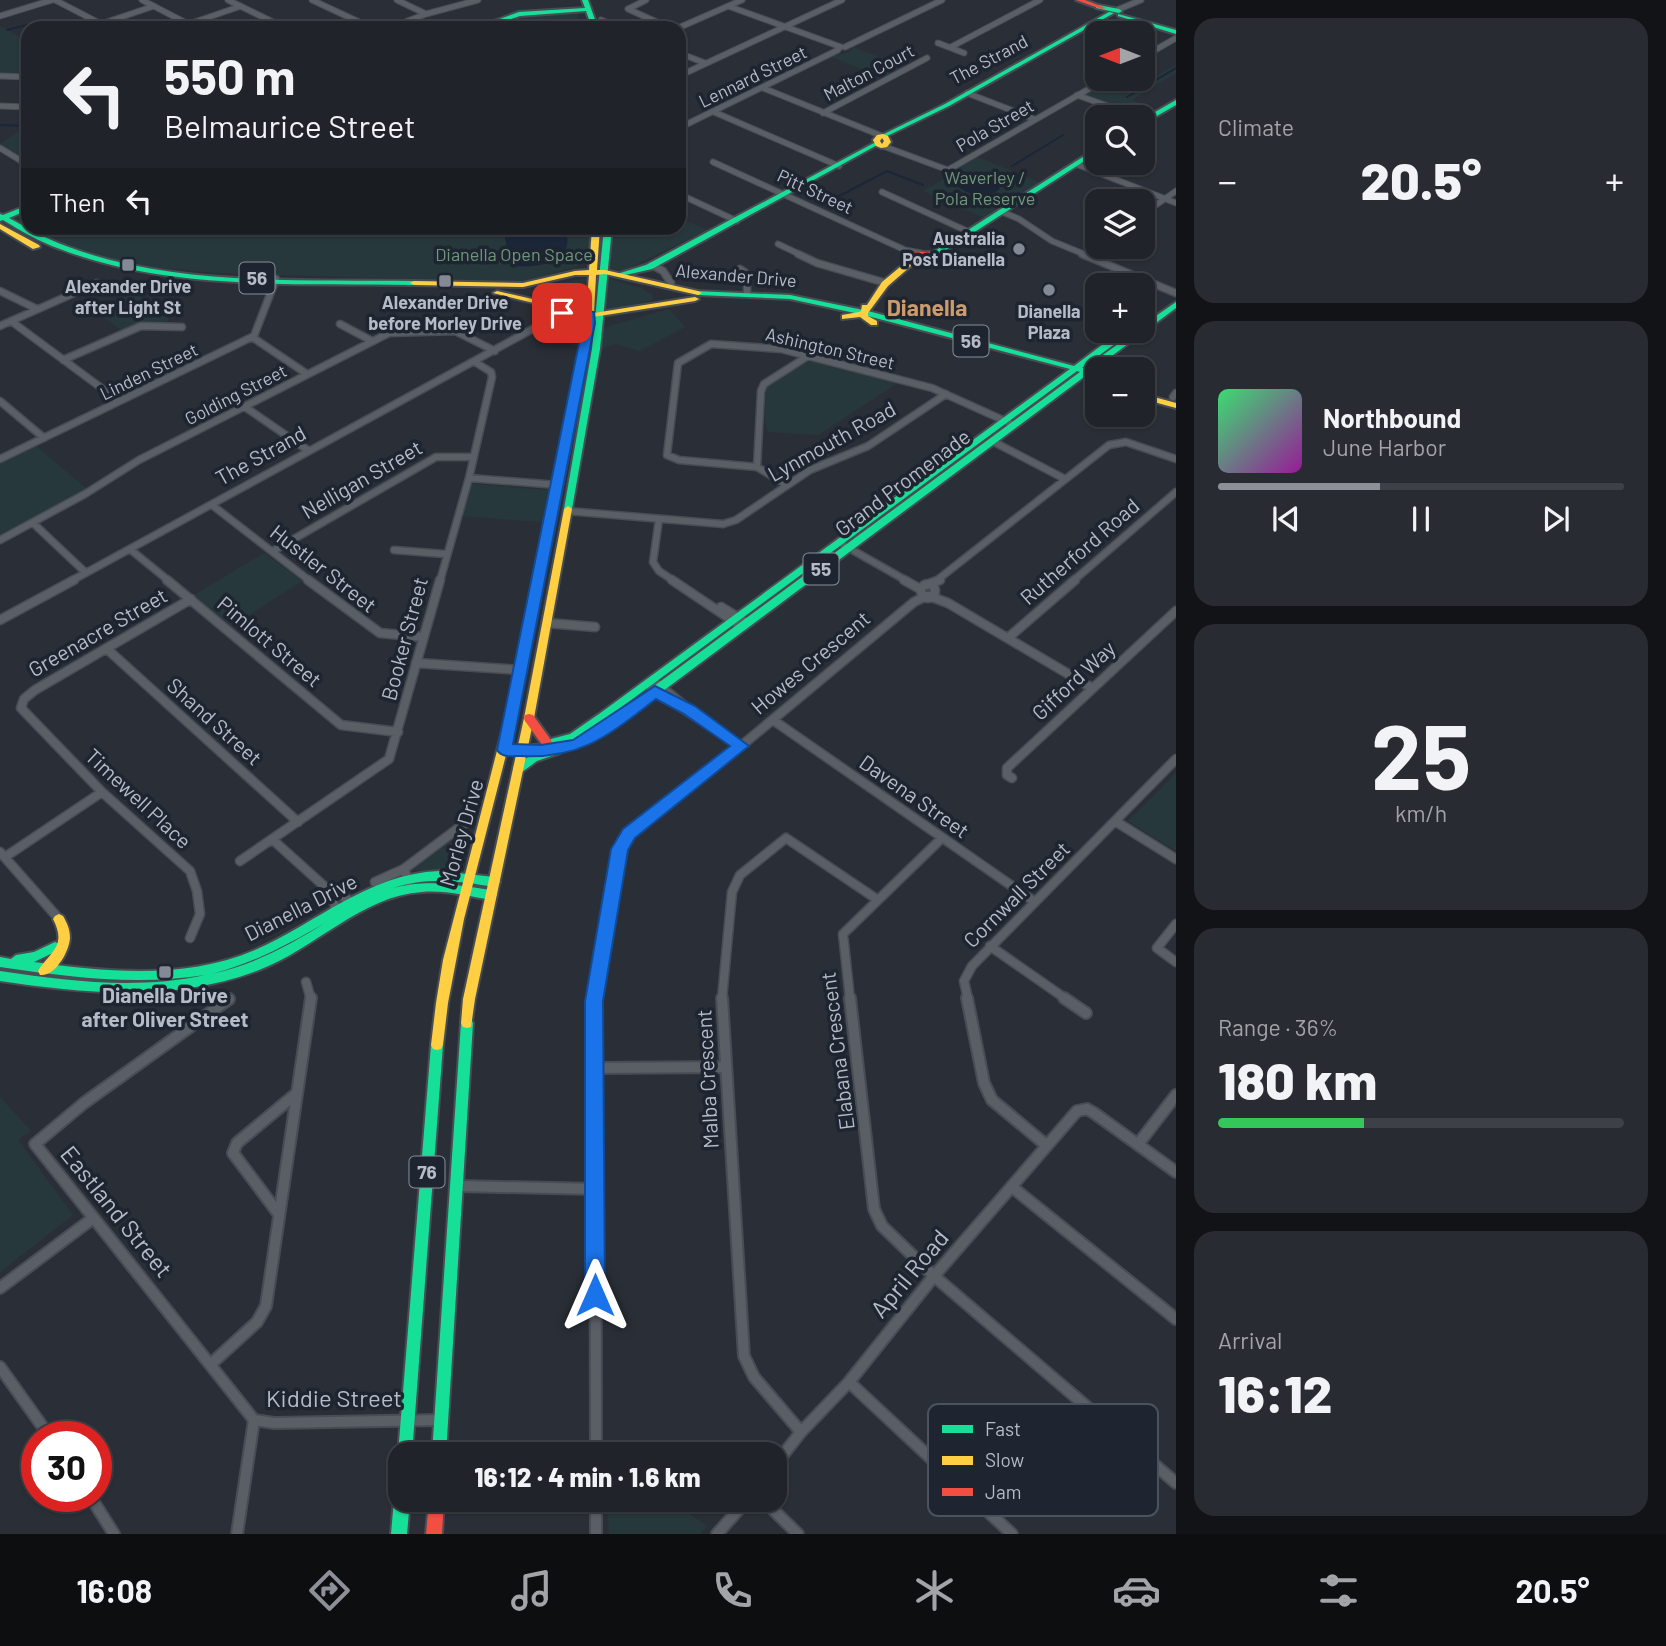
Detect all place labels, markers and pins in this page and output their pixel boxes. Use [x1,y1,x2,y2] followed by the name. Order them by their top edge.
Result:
[902,227,1005,270] place label: Australia Post Dianella
[1011,241,1027,257] marker: Australia Post Dianella
[120,257,136,273] marker: Alexander Drive after Light St
[437,273,453,289] marker: Alexander Drive before Morley Drive
[65,275,191,318] place label: Alexander Drive after Light St
[1041,282,1057,298] marker: Dianella Plaza
[532,283,592,343] pin
[368,291,522,334] place label: Alexander Drive before Morley Drive
[1017,300,1081,343] place label: Dianella Plaza
[157,964,173,980] marker: Dianella Drive after Oliver Street
[82,982,248,1031] place label: Dianella Drive after Oliver Street

